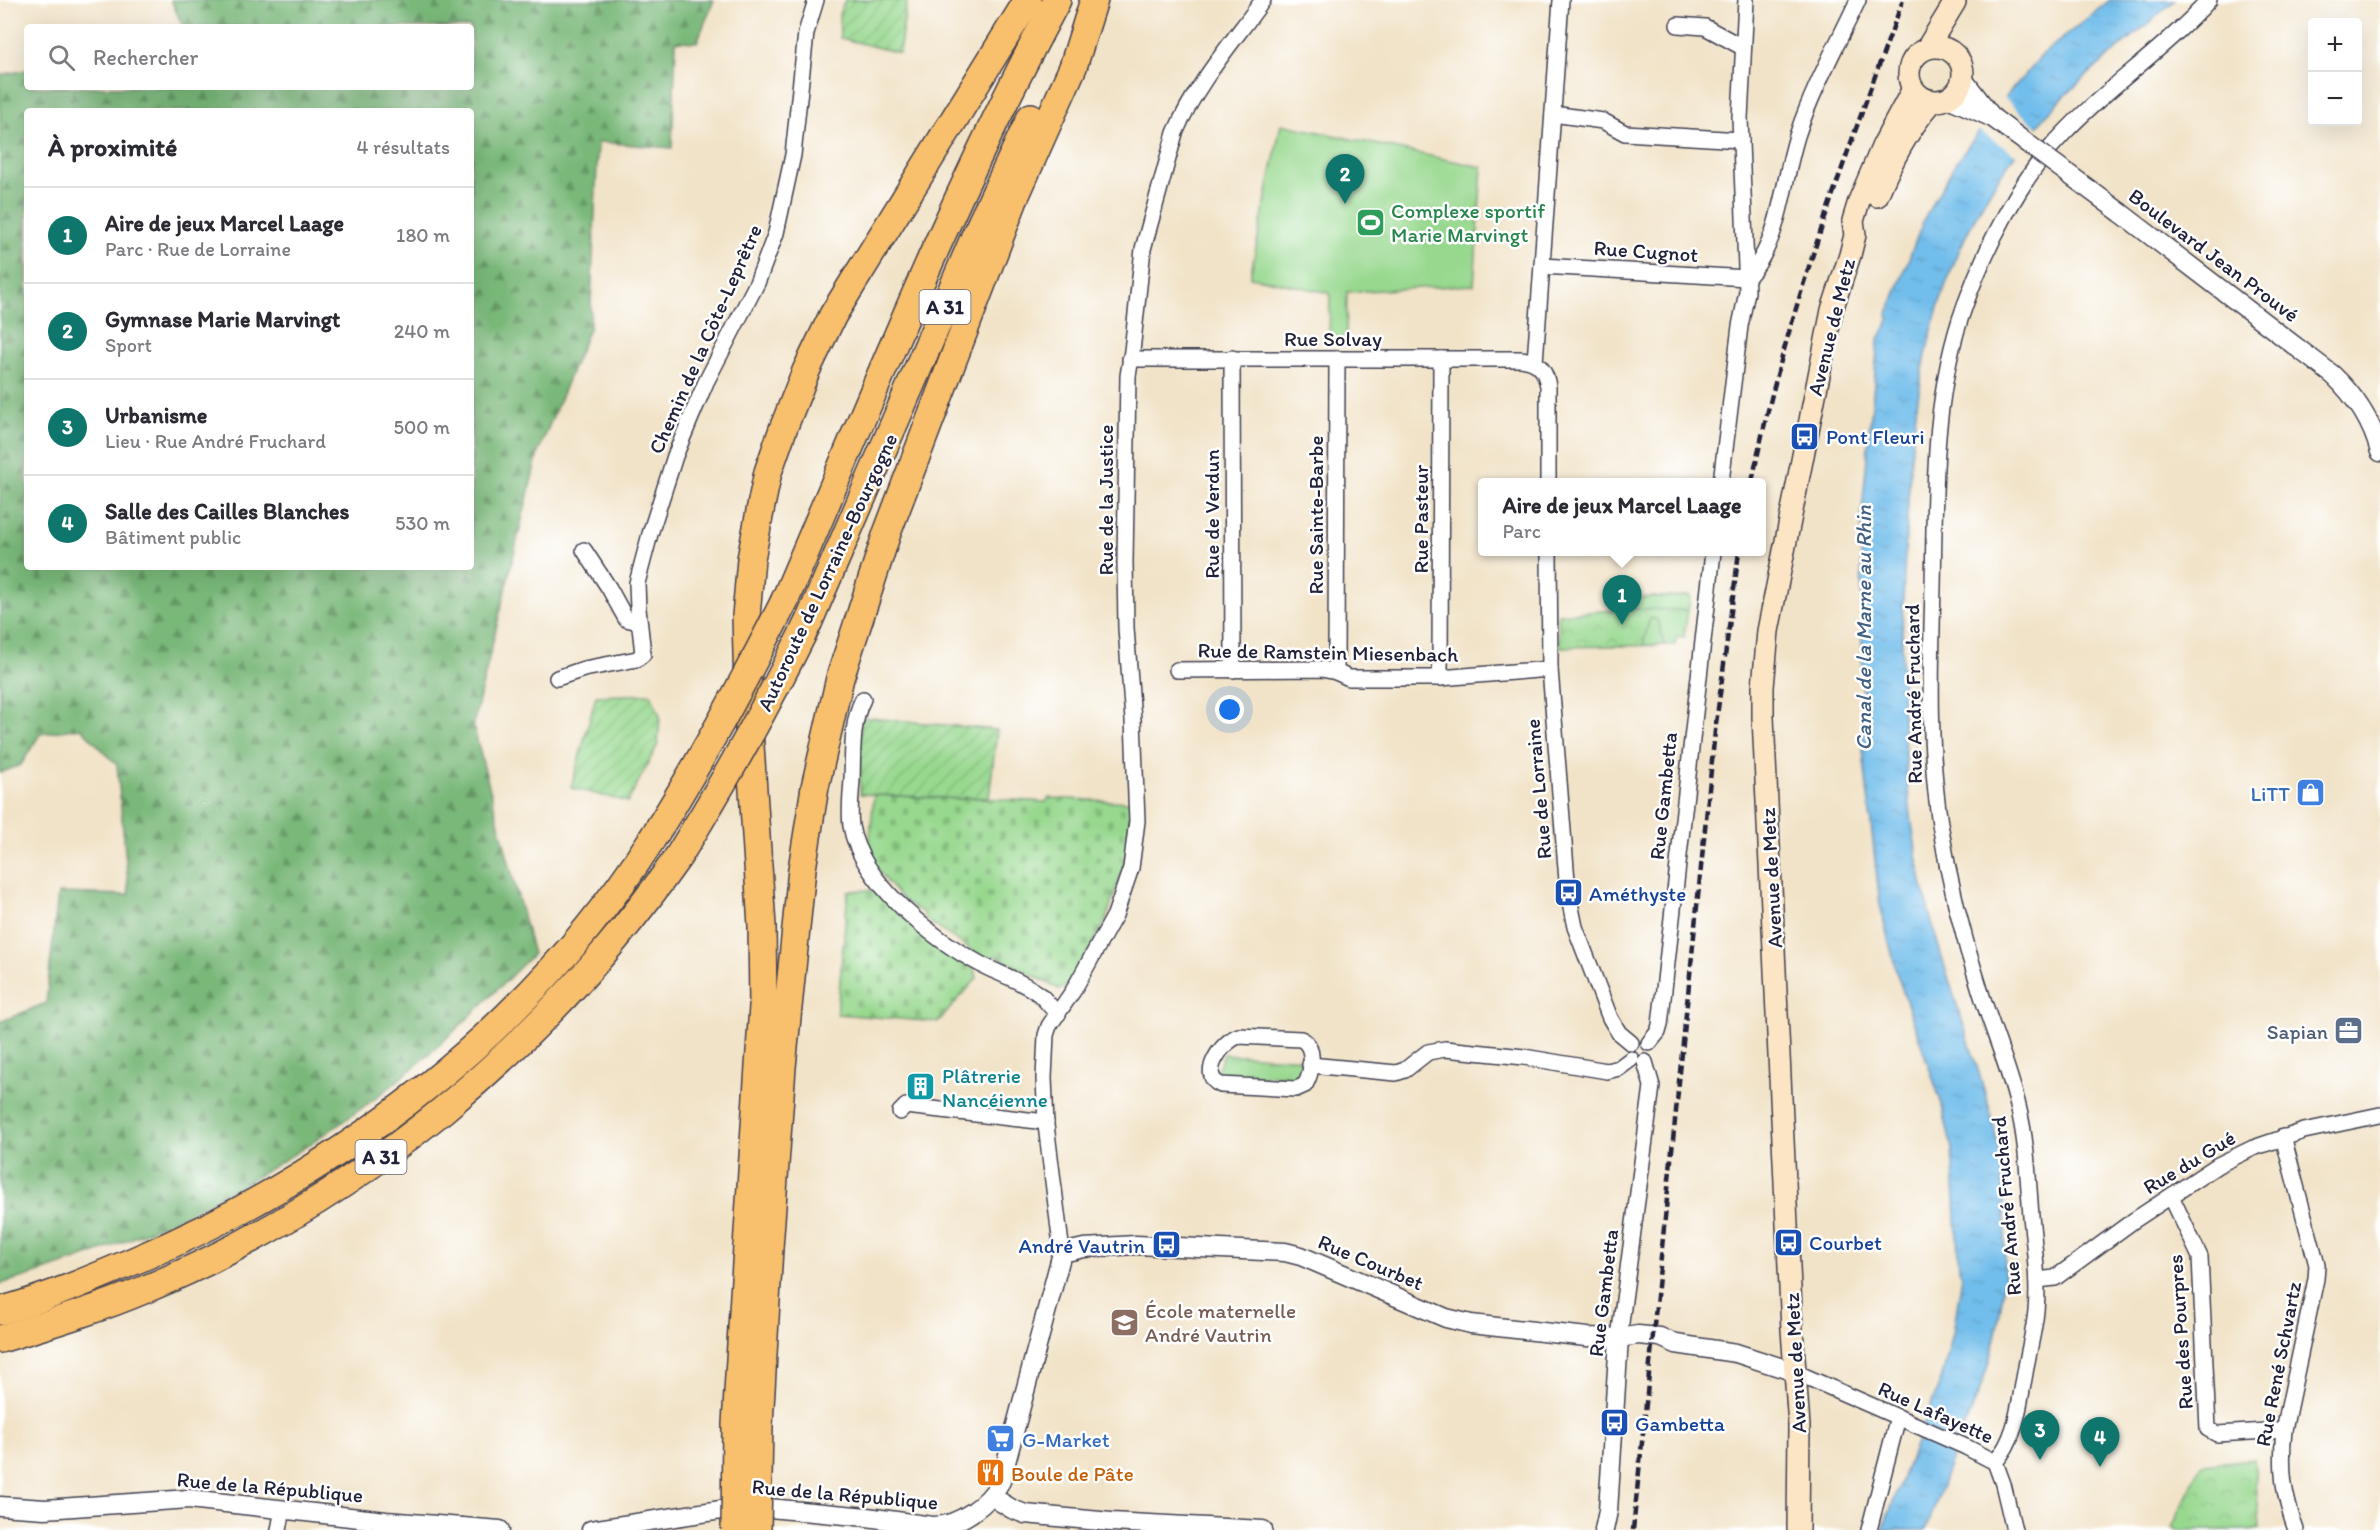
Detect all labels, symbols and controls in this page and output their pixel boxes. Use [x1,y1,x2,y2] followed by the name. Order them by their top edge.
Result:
[2308,18,2362,126] map controls
[2308,18,2362,72] button: +
[24,24,474,90] search box
[45,41,78,74] icon: search
[93,44,198,71] text: Rechercher
[2308,72,2362,126] button: −
[48,131,177,163] text: À proximité
[357,135,450,159] text: 4 résultats
[1326,154,1364,204] pin: 2
[2124,183,2304,327] street label: Boulevard Jean Prouvé
[1391,198,1545,247] place label: Complexe sportif Marie Marvingt
[1354,206,1386,238] sports icon: Complexe sportif Marie Marvingt
[105,210,344,237] text: Aire de jeux Marcel Laage
[643,220,767,458] street label: Chemin de la Côte-Leprêtre
[63,223,72,247] text: 1
[396,223,450,247] text: 180 m
[1593,235,1699,267] street label: Rue Cugnot
[105,237,291,261] text: Parc · Rue de Lorraine
[1802,255,1860,398] street label: Avenue de Metz
[920,290,970,324] road number: A 31
[105,306,340,333] text: Gymnase Marie Marvingt
[62,319,73,343] text: 2
[394,319,450,343] text: 240 m
[1284,326,1382,351] street label: Rue Solvay
[105,333,152,357] text: Sport
[105,402,207,429] text: Urbanisme
[62,415,73,439] text: 3
[394,415,450,439] text: 500 m
[1789,420,1821,452] bus stop icon: Pont Fleuri
[1093,424,1118,576] street label: Rue de la Justice
[1826,424,1925,449] place label: Pont Fleuri
[105,429,326,453] text: Lieu · Rue André Fruchard
[752,429,902,715] street label: Autoroute de Lorraine-Bourgogne
[1303,436,1328,594] street label: Rue Sainte-Barbe
[1199,449,1224,579] street label: Rue de Verdun
[1408,464,1433,573] street label: Rue Pasteur
[1478,478,1766,556] popup
[1503,492,1741,519] text: Aire de jeux Marcel Laage
[105,498,349,525] text: Salle des Cailles Blanches
[1850,505,1877,751] water label: Canal de la Marne au Rhin
[61,511,74,535] text: 4
[395,511,450,535] text: 530 m
[1503,519,1541,543] text: Parc
[105,525,241,549] text: Bâtiment public
[1602,576,1642,625] pin: 1
[1899,604,1927,784] street label: Rue André Fruchard
[1197,637,1459,667] street label: Rue de Ramstein Miesenbach
[1215,695,1244,724] your location
[1519,718,1557,860] street label: Rue de Lorraine
[1644,731,1682,861] street label: Rue Gambetta
[2295,777,2327,809] shop icon: LiTT
[2250,781,2290,806] place label: LiTT
[1755,807,1787,949] street label: Avenue de Metz
[1552,877,1584,909] bus stop icon: Améthyste
[1589,881,1686,906] place label: Améthyste
[2333,1015,2365,1047] office icon: Sapian
[2267,1019,2328,1044] place label: Sapian
[942,1063,1048,1112] place label: Plâtrerie Nancéienne
[905,1071,937,1103] building icon: Plâtrerie Nancéienne
[1986,1115,2026,1297] street label: Rue André Fruchard
[2138,1125,2240,1199] street label: Rue du Gué
[356,1140,406,1174] road number: A 31
[1772,1226,1804,1258] bus stop icon: Courbet
[1583,1228,1623,1358] street label: Rue Gambetta
[1150,1229,1182,1261] bus stop icon: André Vautrin
[1315,1229,1427,1295] street label: Rue Courbet
[1809,1230,1882,1255] place label: Courbet
[1018,1233,1145,1258] place label: André Vautrin
[2162,1254,2198,1410] street label: Rue des Pourpres
[2250,1279,2306,1449] street label: Rue René Schvartz
[1779,1292,1811,1434] street label: Avenue de Metz
[1145,1298,1296,1347] place label: École maternelle André Vautrin
[1108,1306,1140,1338] school or university icon: École maternelle André Vautrin
[1874,1375,1998,1449] street label: Rue Lafayette
[1598,1407,1630,1439] bus stop icon: Gambetta
[2020,1410,2060,1460] pin: 3
[1635,1411,1725,1436] place label: Gambetta
[2080,1418,2120,1467] pin: 4
[985,1423,1017,1455] supermarket icon: G-Market
[1022,1427,1110,1452] place label: G-Market
[974,1457,1006,1489] restaurant icon: Boule de Pâte
[1011,1461,1134,1486] place label: Boule de Pâte
[176,1466,364,1508] street label: Rue de la République
[751,1473,939,1515] street label: Rue de la République

